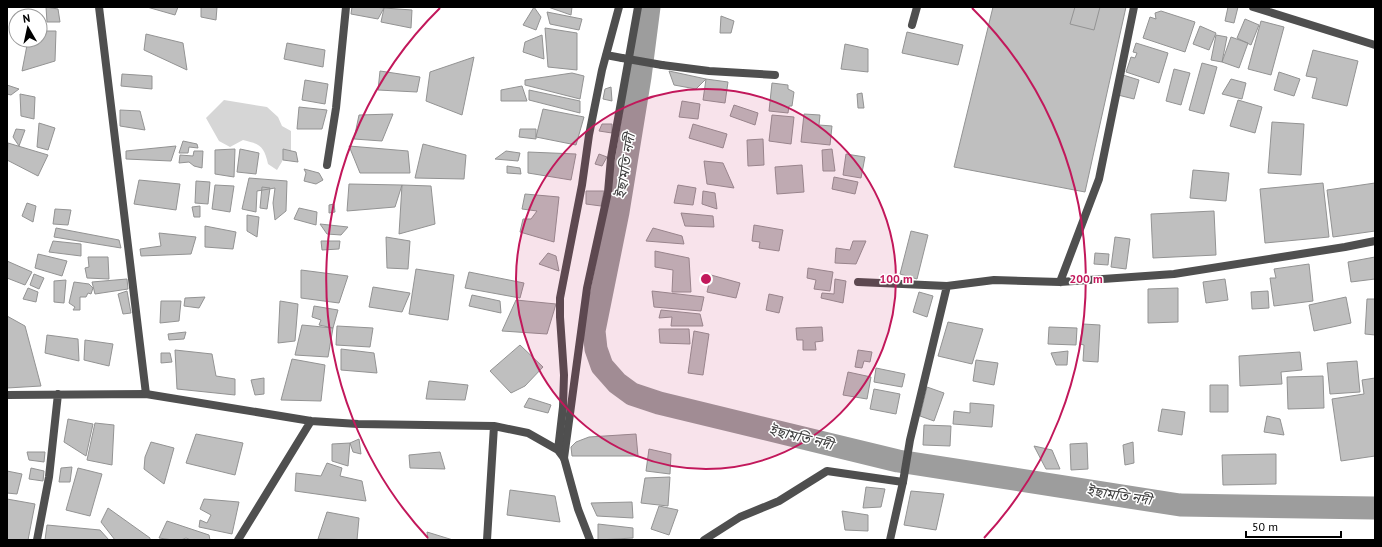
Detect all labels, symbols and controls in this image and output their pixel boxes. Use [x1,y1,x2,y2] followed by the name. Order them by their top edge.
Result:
[8,8,48,48] north arrow
[22,11,31,26] text: N
[611,129,640,200] water label: ইছামতি নদী
[879,271,913,286] text: 100 m
[1069,271,1103,286] text: 200 m
[699,272,713,286] centre of rings
[767,420,838,454] water label: ইছামতি নদী
[1085,481,1156,510] water label: ইছামতি নদী
[1246,513,1341,539] scale bar
[1252,519,1278,534] text: 50 m

